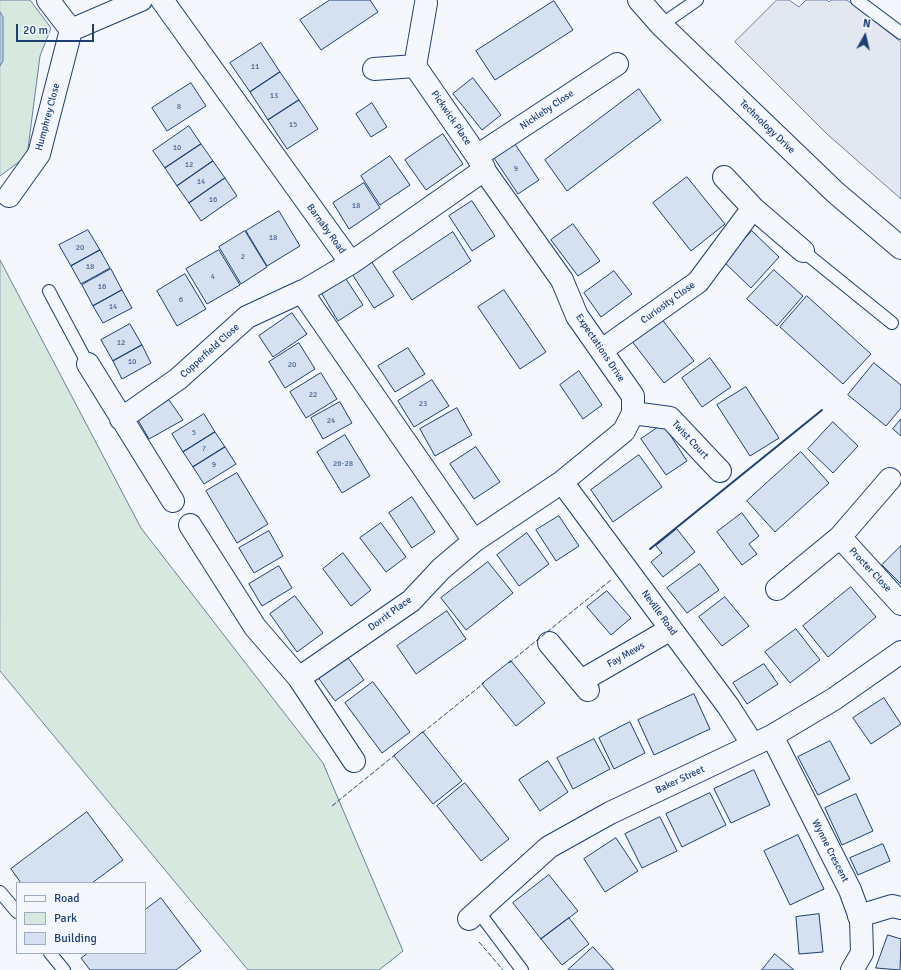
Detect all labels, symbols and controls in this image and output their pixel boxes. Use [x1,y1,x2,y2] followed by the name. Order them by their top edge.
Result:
[18,16,96,42] scale bar
[845,16,885,56] north arrow
[862,17,871,31] text: N
[23,23,48,38] text: 20 m
[251,62,259,72] house number: 11
[33,82,63,152] street label: Humphrey Close
[428,88,474,148] street label: Pickwick Place
[518,88,576,132] street label: Nickleby Close
[270,91,278,101] house number: 13
[737,98,797,156] street label: Technology Drive
[177,102,181,112] house number: 8
[289,120,297,130] house number: 15
[173,143,181,153] house number: 10
[185,160,193,170] house number: 12
[514,164,518,174] house number: 9
[197,177,205,187] house number: 14
[209,195,217,205] house number: 16
[352,201,360,211] house number: 18
[304,202,348,256] street label: Barnaby Road
[269,233,277,243] house number: 18
[76,243,84,253] house number: 20
[241,252,245,262] house number: 2
[86,262,94,272] house number: 18
[211,272,215,282] house number: 4
[639,279,697,327] street label: Curiosity Close
[98,282,106,292] house number: 16
[179,295,183,305] house number: 6
[109,302,117,312] house number: 14
[573,312,627,384] street label: Expectations Drive
[178,321,242,381] street label: Copperfield Close
[117,338,125,348] house number: 12
[128,357,136,367] house number: 10
[288,360,296,370] house number: 20
[309,390,317,400] house number: 22
[419,399,427,409] house number: 23
[327,416,335,426] house number: 24
[669,418,711,462] street label: Twist Court
[192,428,196,438] house number: 5
[202,444,206,454] house number: 7
[333,459,353,469] house number: 26-28
[212,460,216,470] house number: 9
[846,545,894,595] street label: Procter Close
[639,588,679,638] street label: Neville Road
[366,594,414,634] street label: Dorrit Place
[605,639,647,671] street label: Fay Mews
[654,763,706,797] street label: Baker Street
[809,818,851,884] street label: Wynne Crescent
[16,882,146,954] legend
[54,891,80,906] text: Road
[54,911,77,926] text: Park
[54,931,97,946] text: Building

